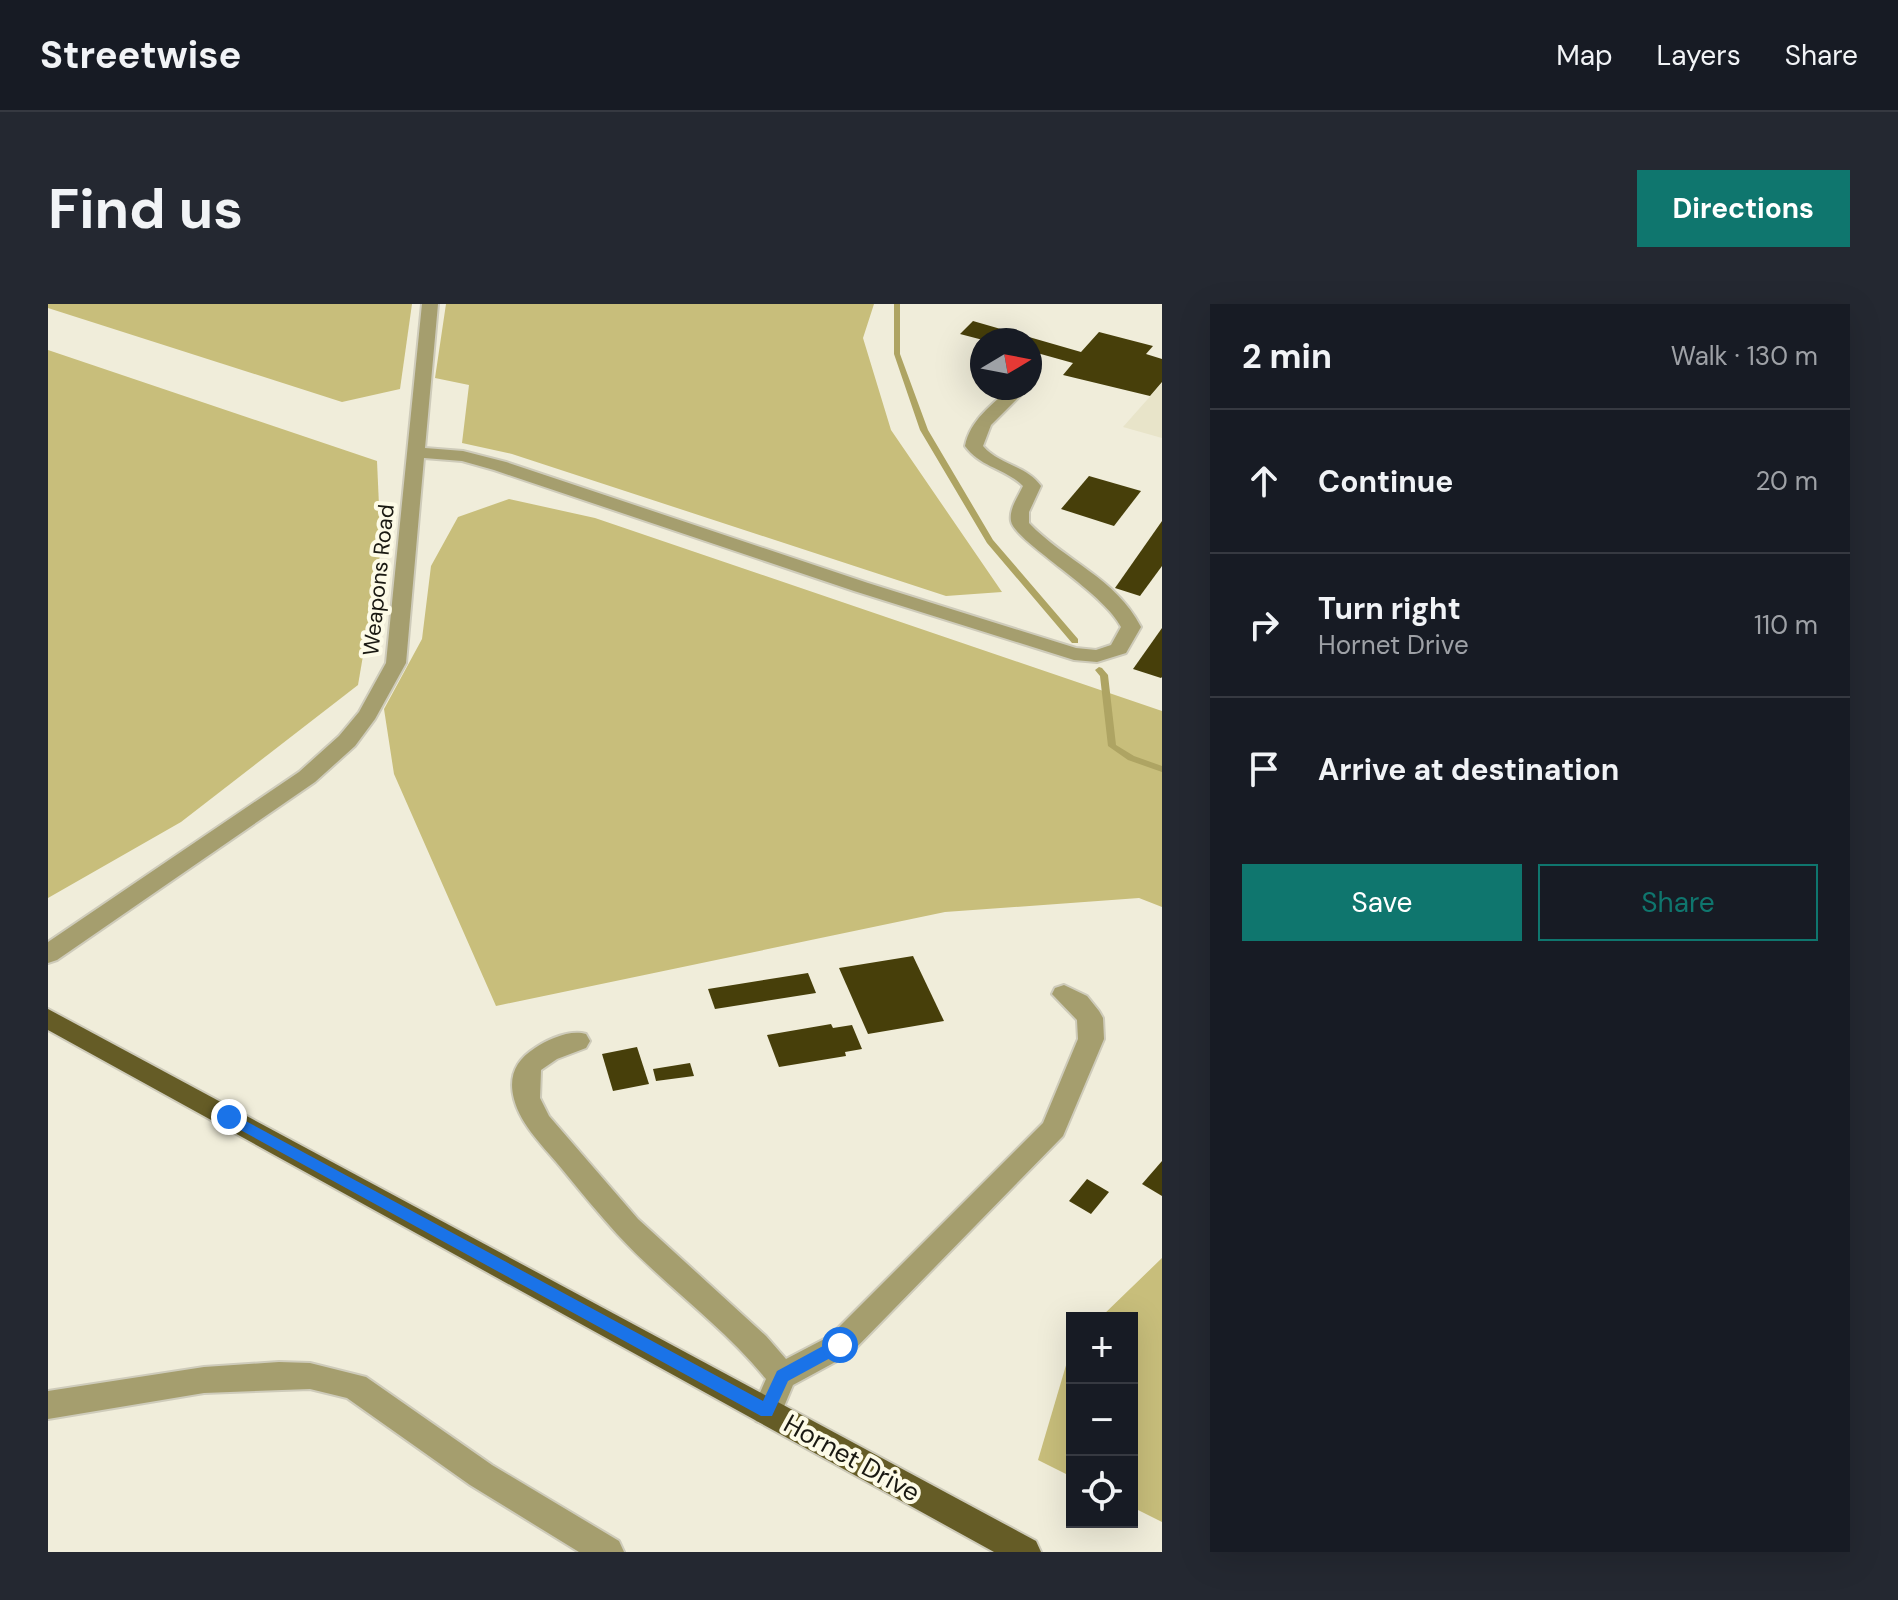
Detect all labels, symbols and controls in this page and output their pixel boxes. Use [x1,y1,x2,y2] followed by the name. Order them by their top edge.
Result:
[40,30,241,80] text: Streetwise
[1556,37,1613,74] text: Map
[1657,37,1741,74] text: Layers
[1785,37,1858,74] text: Share
[1637,170,1850,247] button: Directions
[48,172,243,245] text: Find us
[970,328,1042,400] north arrow
[1242,334,1332,379] text: 2 min
[1671,339,1818,373] text: Walk · 130 m
[1242,459,1286,503] icon: ahead
[1318,462,1453,501] text: Continue
[1755,464,1818,498] text: 20 m
[356,503,401,657] street label: Weapons Road
[1318,589,1461,628] text: Turn right
[1242,603,1286,647] icon: right
[1754,608,1818,642] text: 110 m
[1318,628,1469,662] text: Hornet Drive
[1242,747,1286,791] icon: arrive
[1318,750,1619,789] text: Arrive at destination
[1242,864,1522,941] button: Save
[1538,864,1818,941] button: Share
[211,1099,247,1135] route end
[1066,1312,1138,1528] map controls
[1066,1312,1138,1384] button: +
[822,1327,858,1363] route start
[1066,1384,1138,1456] button: −
[778,1407,926,1509] street label: Hornet Drive
[1066,1456,1138,1528] button: locate

